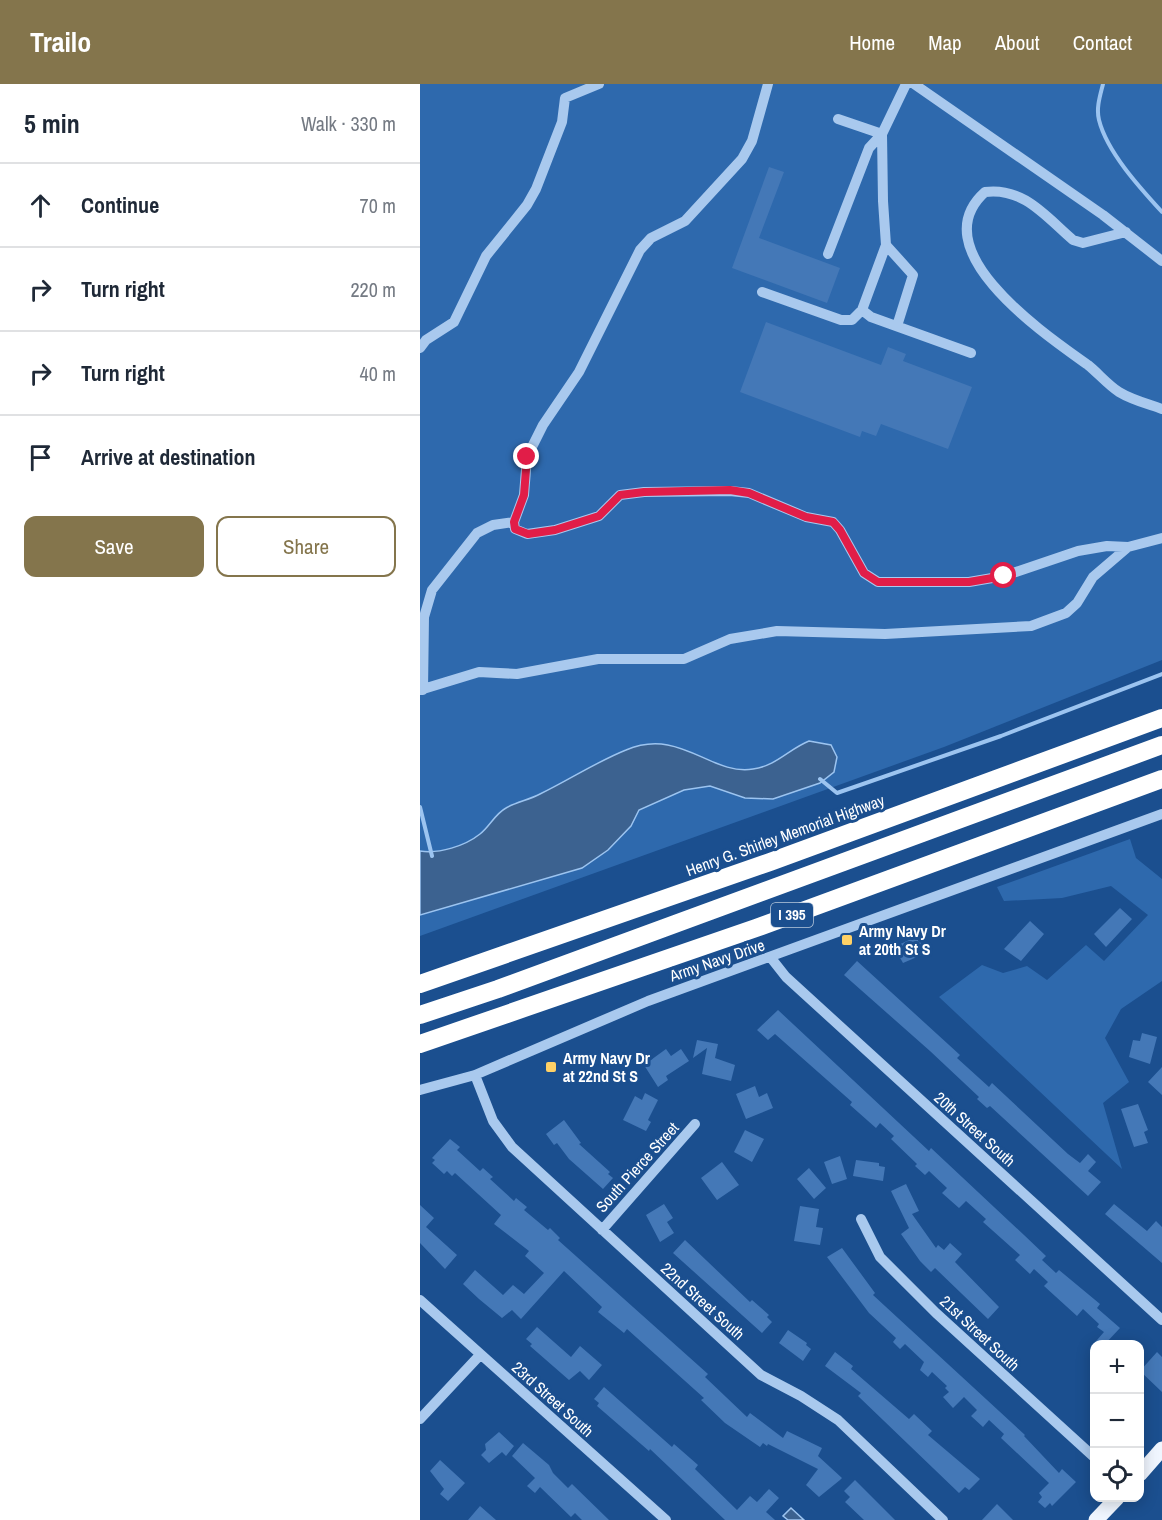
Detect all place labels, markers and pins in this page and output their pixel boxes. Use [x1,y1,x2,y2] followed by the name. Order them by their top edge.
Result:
[859,920,947,960] place label: Army Navy Dr at 20th St S
[840,933,854,947] marker: Army Navy Dr at 20th St S
[563,1047,651,1087] place label: Army Navy Dr at 22nd St S
[544,1060,558,1074] marker: Army Navy Dr at 22nd St S

